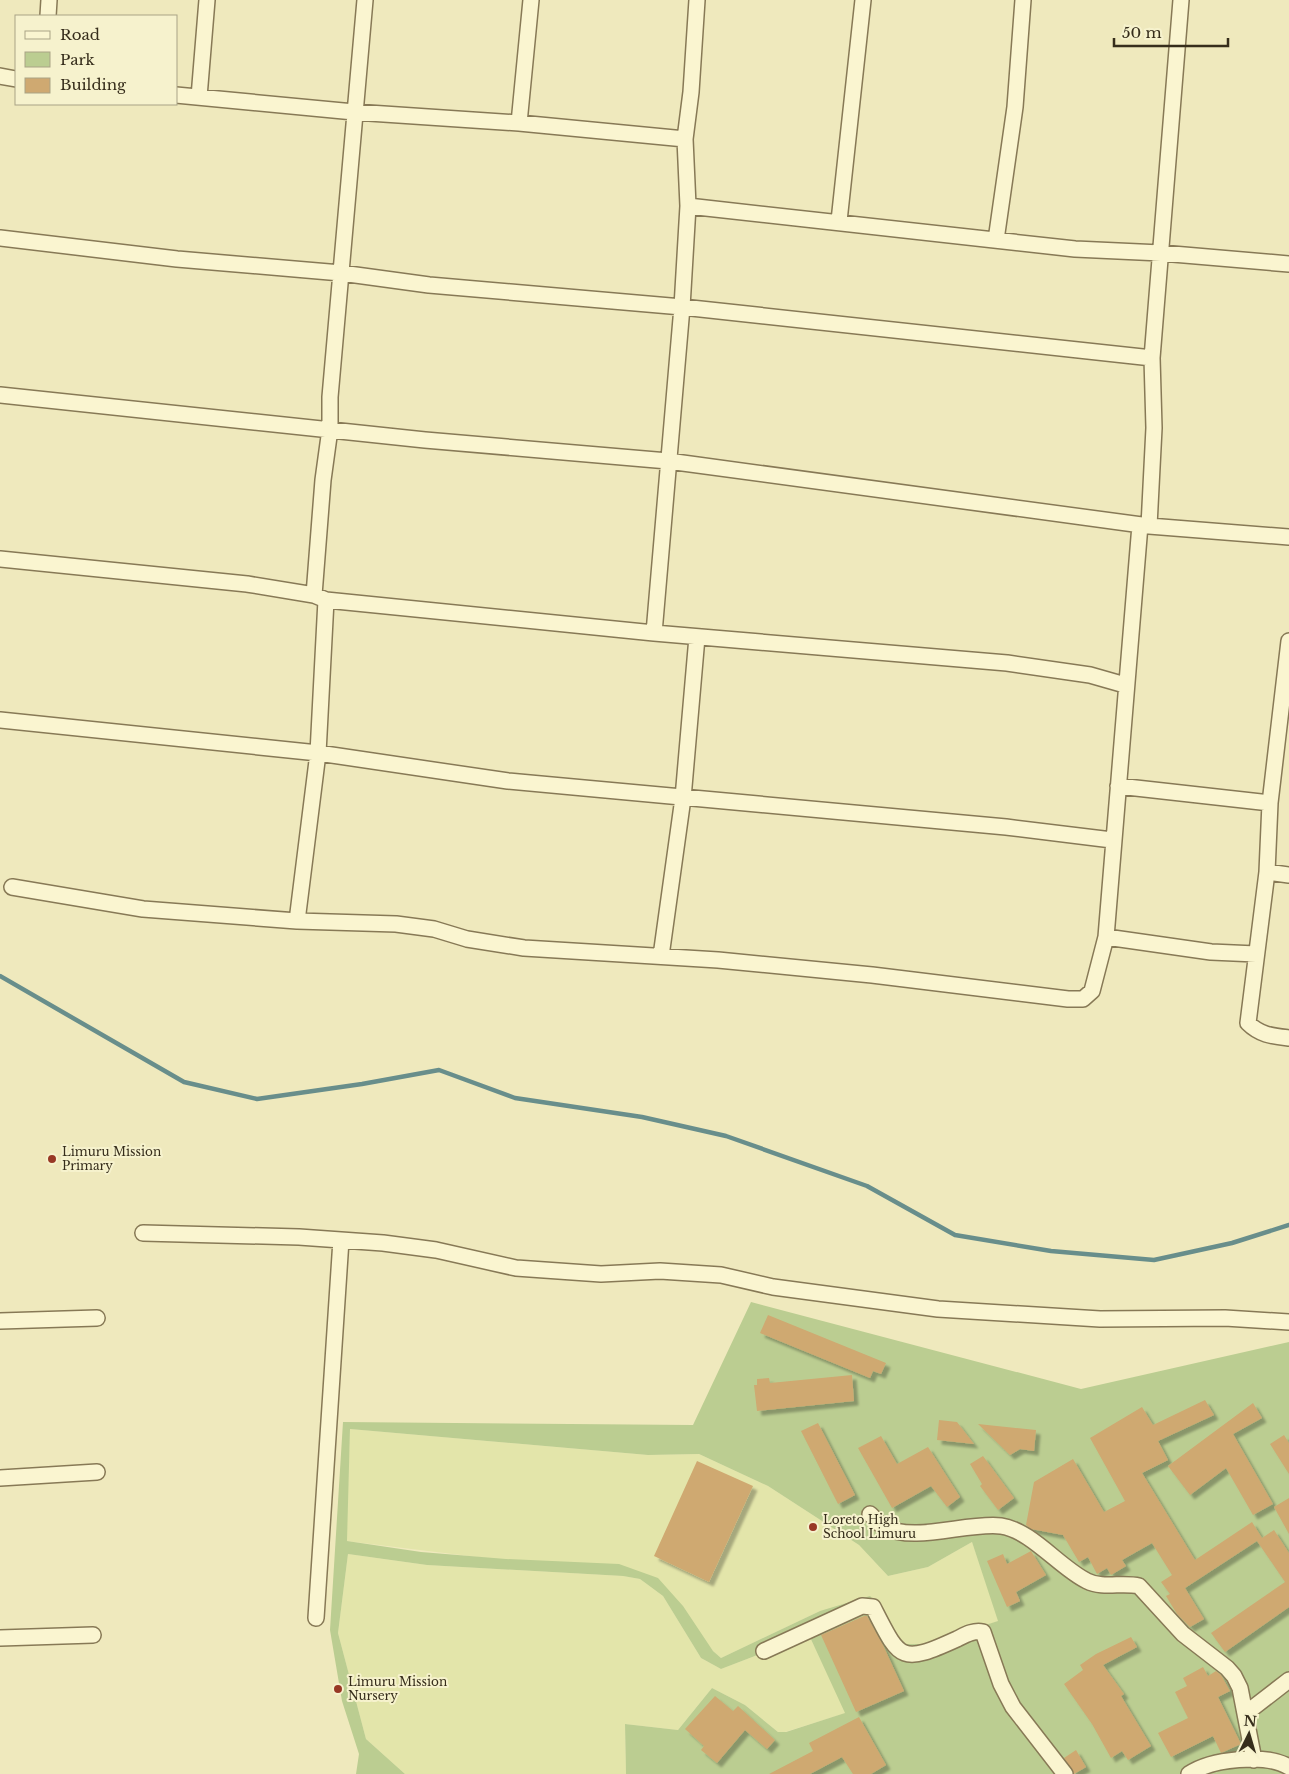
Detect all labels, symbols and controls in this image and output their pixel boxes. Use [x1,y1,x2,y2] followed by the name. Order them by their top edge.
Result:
[15,15,178,105] legend
[1114,15,1228,47] scale bar
[1122,23,1162,42] text: 50 m
[60,25,100,44] text: Road
[60,50,96,69] text: Park
[60,75,127,94] text: Building
[62,1144,161,1173] place label: Limuru Mission Primary
[46,1153,58,1165] marker: Limuru Mission Primary
[823,1512,916,1541] place label: Loreto High School Limuru
[807,1521,819,1533] marker: Loreto High School Limuru
[348,1674,447,1703] place label: Limuru Mission Nursery
[332,1683,344,1695] marker: Limuru Mission Nursery
[1224,1709,1274,1759] north arrow
[1243,1712,1257,1731] text: N

